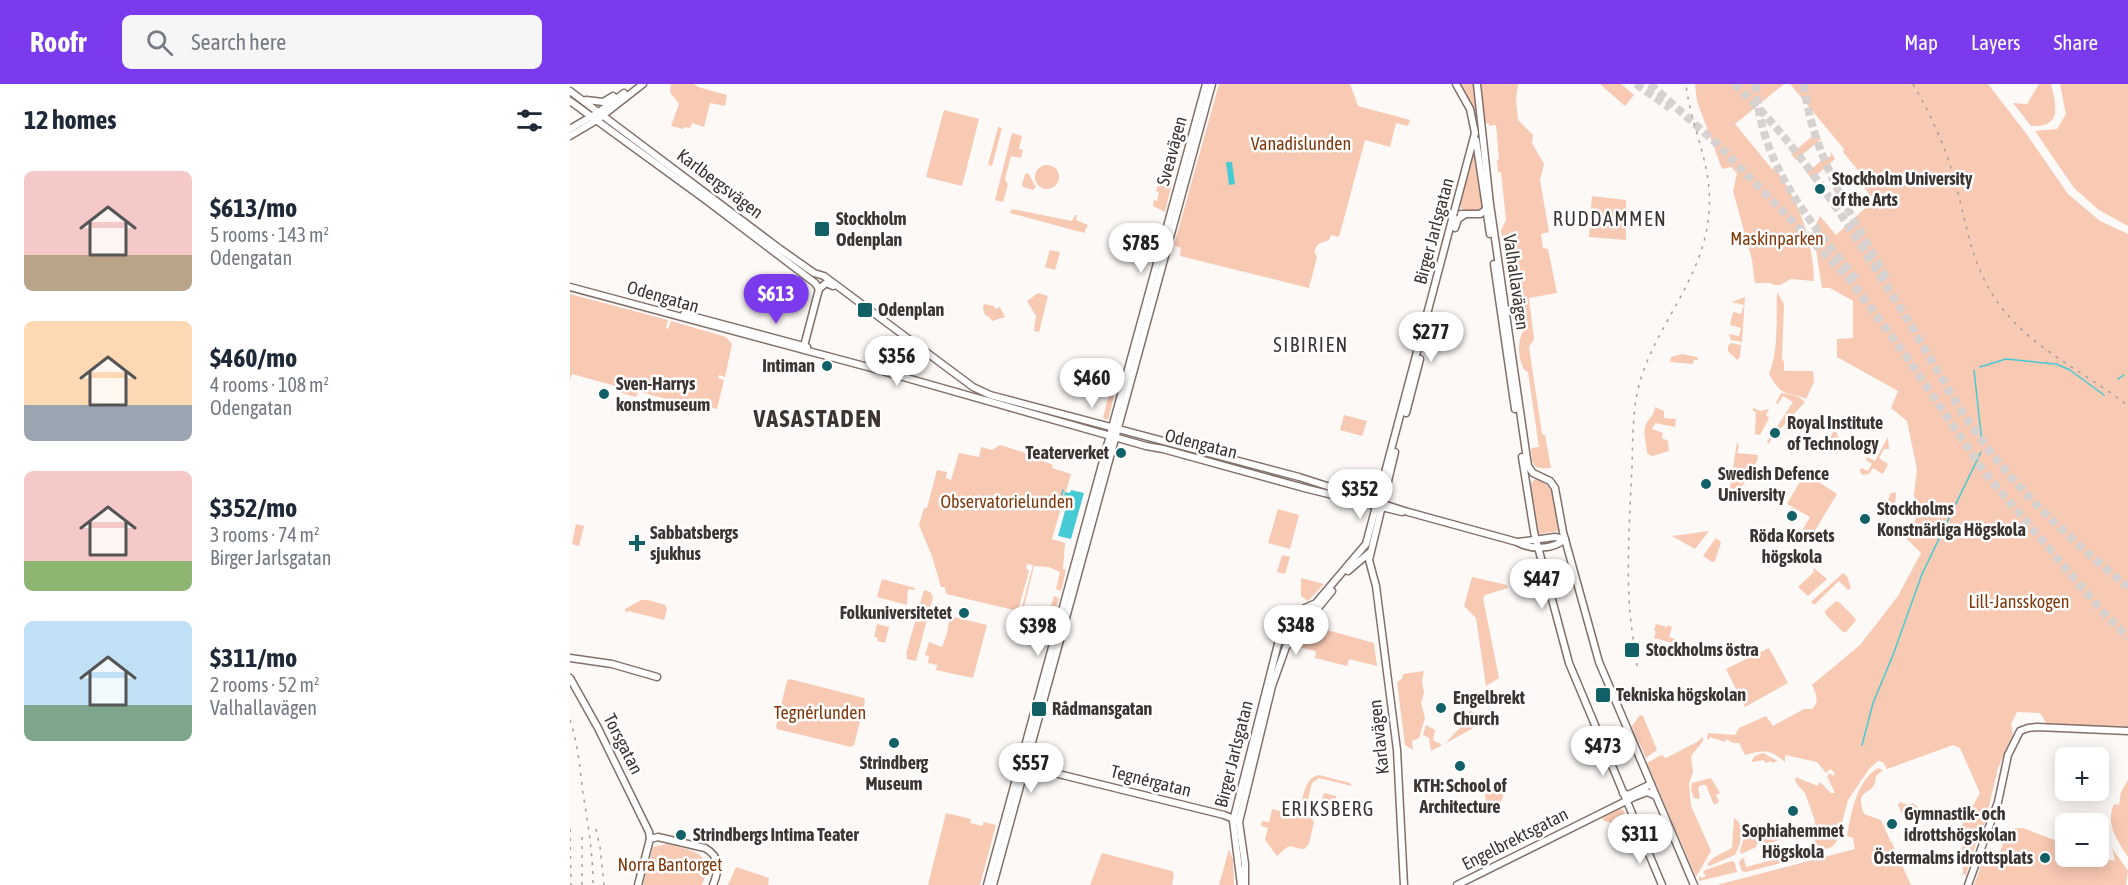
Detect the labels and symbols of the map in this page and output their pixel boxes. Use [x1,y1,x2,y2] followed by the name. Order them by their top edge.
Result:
[1152,114,1191,188] street label: Sveavägen
[1251,133,1351,154] park label: Vanadislunden
[673,144,768,223] street label: Karlbergsvägen
[1832,168,1973,210] place label: Stockholm University of the Arts
[1409,175,1458,286] street label: Birger Jarlsgatan
[1813,182,1827,196] marker: Stockholm University of the Arts
[1553,207,1667,230] district label: RUDDAMMEN
[836,208,907,250] place label: Stockholm Odenplan
[813,220,831,238] marker: Stockholm Odenplan
[1105,223,1177,274] pin: $785
[1730,228,1824,249] park label: Maskinparken
[1499,233,1534,331] street label: Valhallavägen
[740,274,812,325] pin: $613
[625,276,702,317] street label: Odengatan
[878,299,945,320] place label: Odenplan
[856,301,874,319] marker: Odenplan
[1395,312,1467,363] pin: $277
[1273,333,1349,356] district label: SIBIRIEN
[861,336,933,387] pin: $356
[762,355,815,376] place label: Intiman
[1056,358,1128,409] pin: $460
[820,359,834,373] marker: Intiman
[616,373,710,415] place label: Sven-Harrys konstmuseum
[597,387,611,401] marker: Sven-Harrys konstmuseum
[752,405,883,432] district label: VASASTADEN
[1787,412,1883,454] place label: Royal Institute of Technology
[1163,424,1240,463] street label: Odengatan
[1768,426,1782,440] marker: Royal Institute of Technology
[1026,442,1110,463] place label: Teaterverket
[1114,446,1128,460] marker: Teaterverket
[1718,463,1829,505] place label: Swedish Defence University
[1324,469,1396,520] pin: $352
[1699,477,1713,491] marker: Swedish Defence University
[940,491,1074,512] park label: Observatorielunden
[1877,498,2026,540] place label: Stockholms Konstnärliga Högskola
[1785,509,1799,523] marker: Röda Korsets högskola
[1858,512,1872,526] marker: Stockholms Konstnärliga Högskola
[650,522,739,564] place label: Sabbatsbergs sjukhus
[1749,525,1835,567] place label: Röda Korsets högskola
[628,534,646,552] marker: Sabbatsbergs sjukhus
[1506,559,1578,610] pin: $447
[1968,591,2070,612] park label: Lill-Jansskogen
[840,602,953,623] place label: Folkuniversitetet
[1260,605,1332,656] pin: $348
[957,606,971,620] marker: Folkuniversitetet
[1002,606,1074,657] pin: $398
[1646,639,1759,660] place label: Stockholms östra
[1623,641,1641,659] marker: Stockholms östra
[1616,684,1746,705] place label: Tekniska högskolan
[1594,686,1612,704] marker: Tekniska högskolan
[1453,687,1526,729] place label: Engelbrekt Church
[1052,698,1153,719] place label: Rådmansgatan
[1210,698,1257,809] street label: Birger Jarlsgatan
[1364,699,1393,776] street label: Karlavägen
[1030,700,1048,718] marker: Rådmansgatan
[1434,701,1448,715] marker: Engelbrekt Church
[774,702,866,723] park label: Tegnérlunden
[599,710,648,777] street label: Torsgatan
[1567,726,1639,777] pin: $473
[887,736,901,750] marker: Strindberg Museum
[995,743,1067,794] pin: $557
[860,752,929,794] place label: Strindberg Museum
[1453,759,1467,773] marker: KTH: School of Architecture
[1109,760,1194,801] street label: Tegnérgatan
[1413,775,1508,817] place label: KTH: School of Architecture
[1281,797,1375,820] district label: ERIKSBERG
[1458,803,1571,874] street label: Engelbrektsgatan
[1904,803,2017,845] place label: Gymnastik- och idrottshögskolan
[1786,804,1800,818] marker: Sophiahemmet Högskola
[1604,814,1676,865] pin: $311
[1885,817,1899,831] marker: Gymnastik- och idrottshögskolan
[1742,820,1845,862] place label: Sophiahemmet Högskola
[693,824,859,845] place label: Strindbergs Intima Teater
[674,828,688,842] marker: Strindbergs Intima Teater
[1873,847,2034,868] place label: Östermalms idrottsplats
[2038,851,2052,865] marker: Östermalms idrottsplats
[618,854,722,875] park label: Norra Bantorget

